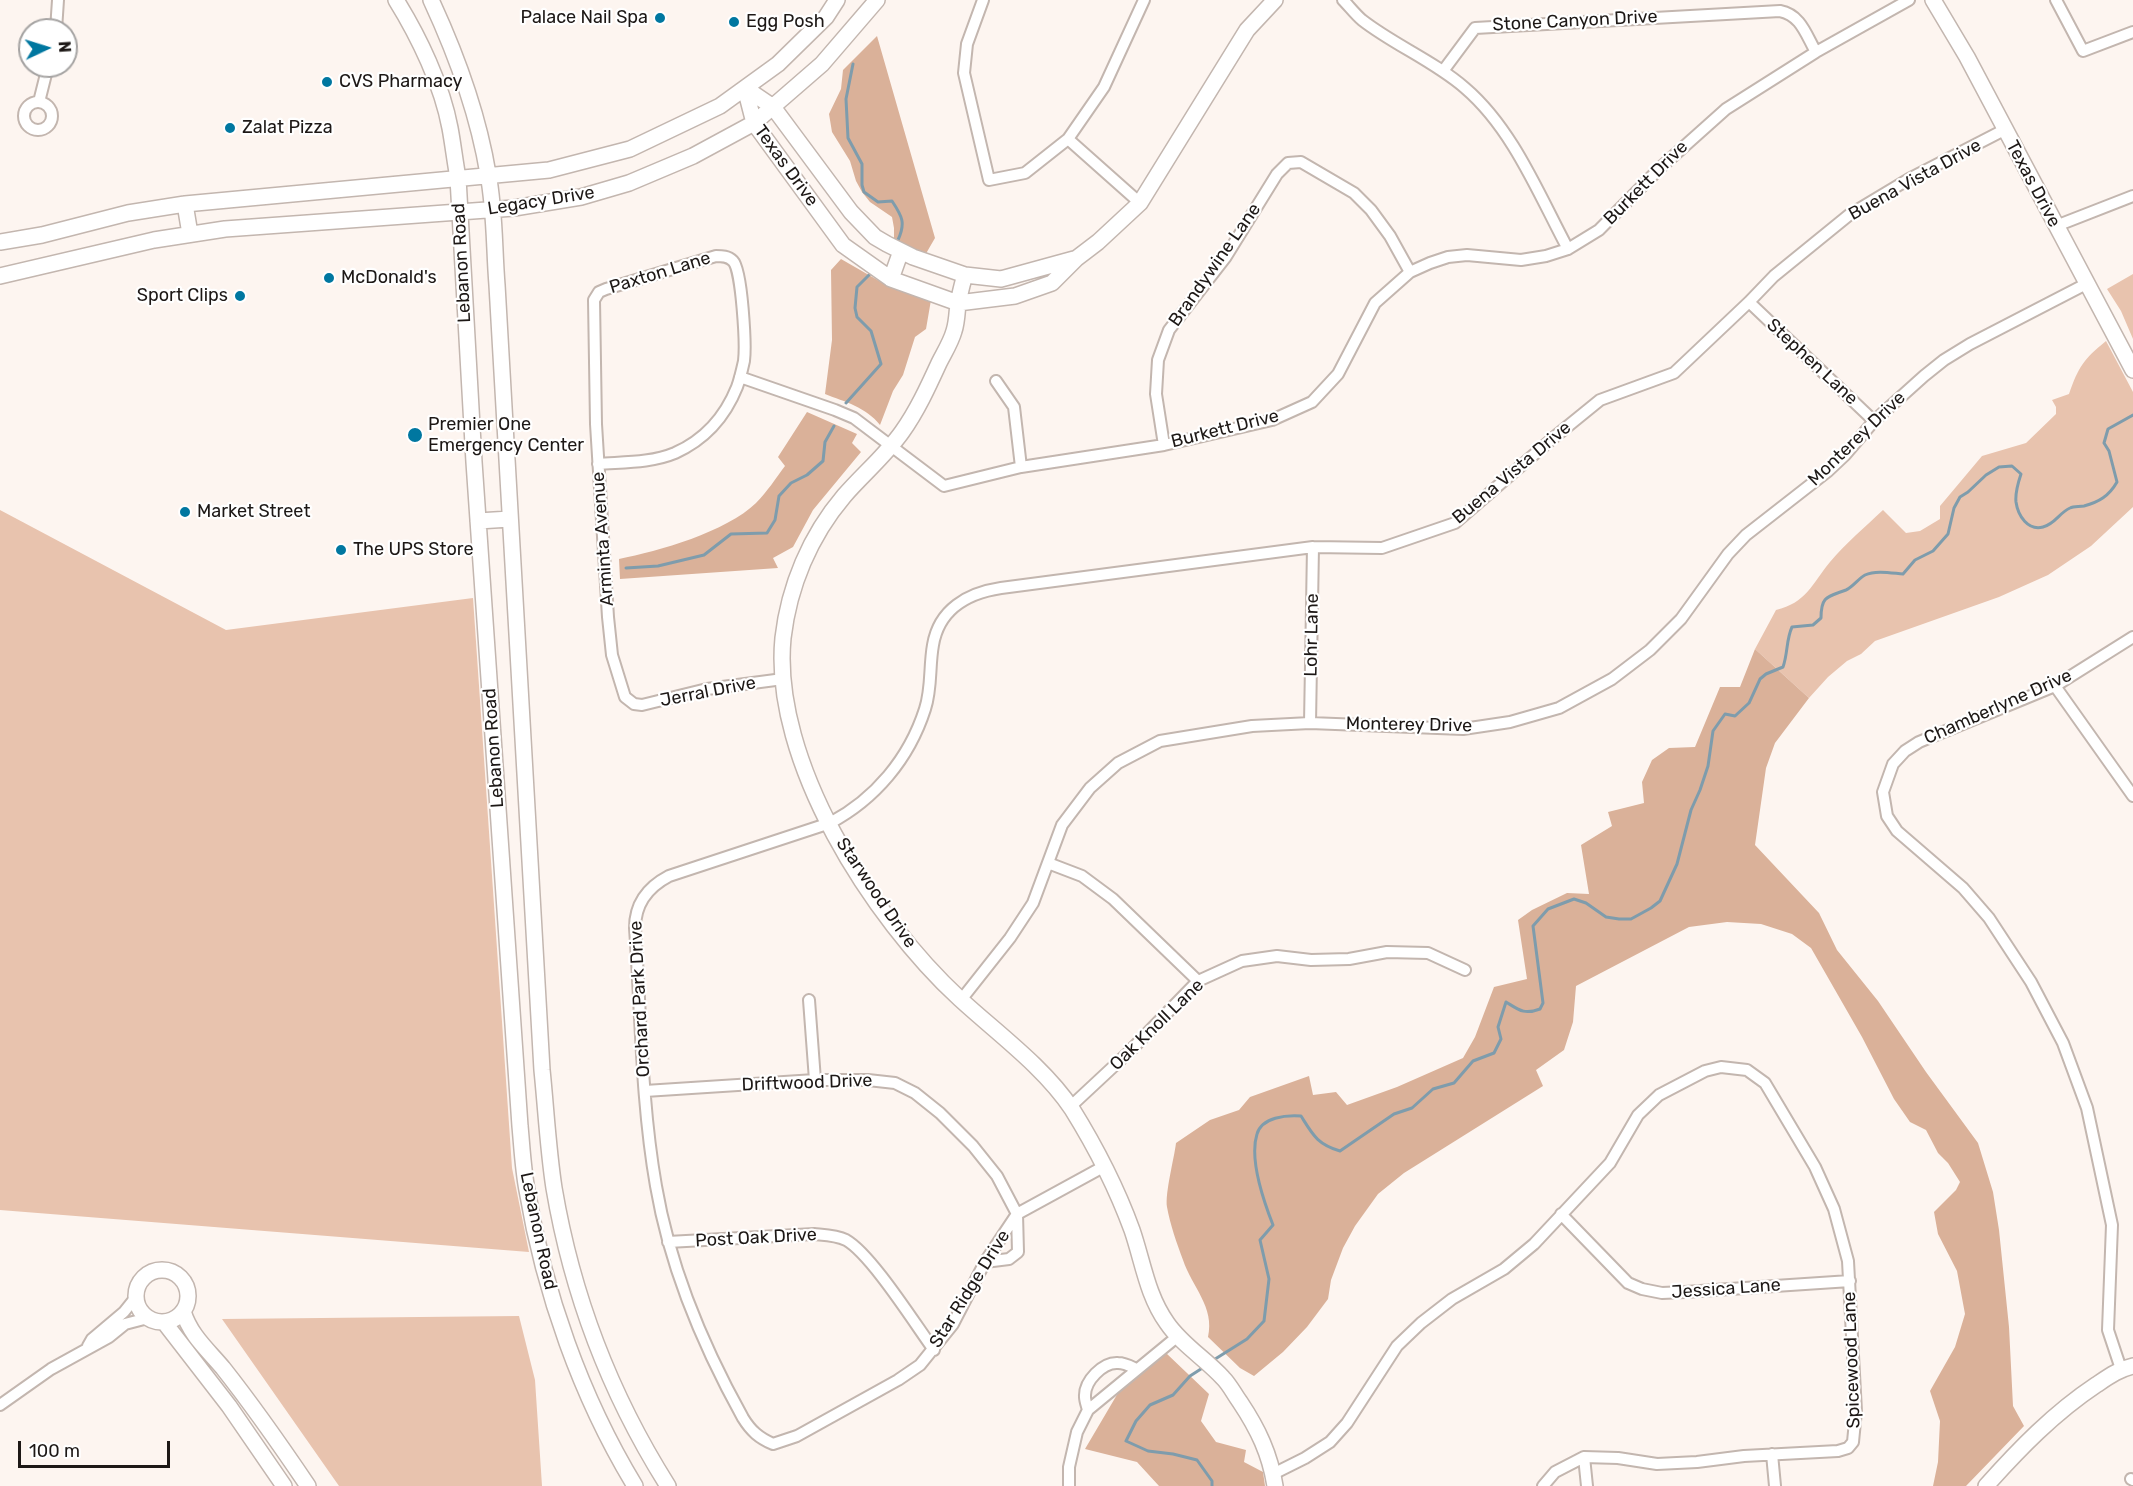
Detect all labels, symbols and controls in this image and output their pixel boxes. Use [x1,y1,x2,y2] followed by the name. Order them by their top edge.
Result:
[1492,6,1658,36] street label: Stone Canyon Drive
[521,7,648,29] place label: Palace Nail Spa
[653,11,667,25] marker: Palace Nail Spa
[746,11,825,33] place label: Egg Posh
[727,15,741,29] marker: Egg Posh
[18,18,78,78] north arrow
[55,40,74,53] text: N
[339,71,463,93] place label: CVS Pharmacy
[320,75,334,89] marker: CVS Pharmacy
[242,117,333,139] place label: Zalat Pizza
[223,121,237,135] marker: Zalat Pizza
[749,121,823,211] street label: Texas Drive
[1845,135,1985,225] street label: Buena Vista Drive
[1599,136,1693,230] street label: Burkett Drive
[2001,137,2065,231] street label: Texas Drive
[486,182,596,220] street label: Legacy Drive
[1164,199,1266,331] street label: Brandywine Lane
[448,203,476,323] street label: Lebanon Road
[607,247,713,299] street label: Paxton Lane
[341,267,437,289] place label: McDonald's
[322,271,336,285] marker: McDonald's
[137,285,228,307] place label: Sport Clips
[233,289,247,303] marker: Sport Clips
[1762,314,1862,410] street label: Stephen Lane
[1804,387,1910,491] street label: Monterey Drive
[1169,405,1281,453] street label: Burkett Drive
[428,414,584,456] place label: Premier One Emergency Center
[1448,417,1576,529] street label: Buena Vista Drive
[406,426,424,444] marker: Premier One Emergency Center
[588,471,618,607] street label: Arminta Avenue
[197,501,310,523] place label: Market Street
[178,505,192,519] marker: Market Street
[353,539,474,561] place label: The UPS Store
[334,543,348,557] marker: The UPS Store
[1300,593,1324,677] street label: Lohr Lane
[1921,665,2075,749] street label: Chamberlyne Drive
[658,672,758,712] street label: Jerral Drive
[479,687,509,809] street label: Lebanon Road
[1346,713,1472,737] street label: Monterey Drive
[831,834,921,952] street label: Starwood Drive
[625,920,655,1078] street label: Orchard Park Drive
[1106,975,1208,1075] street label: Oak Knoll Lane
[741,1070,873,1096] street label: Driftwood Drive
[515,1170,561,1292] street label: Lebanon Road
[695,1224,817,1252] street label: Post Oak Drive
[925,1226,1015,1352] street label: Star Ridge Drive
[1671,1274,1781,1304] street label: Jessica Lane
[1839,1291,1865,1429] street label: Spicewood Lane
[21,1429,172,1467] scale bar
[29,1440,80,1462] text: 100 m

